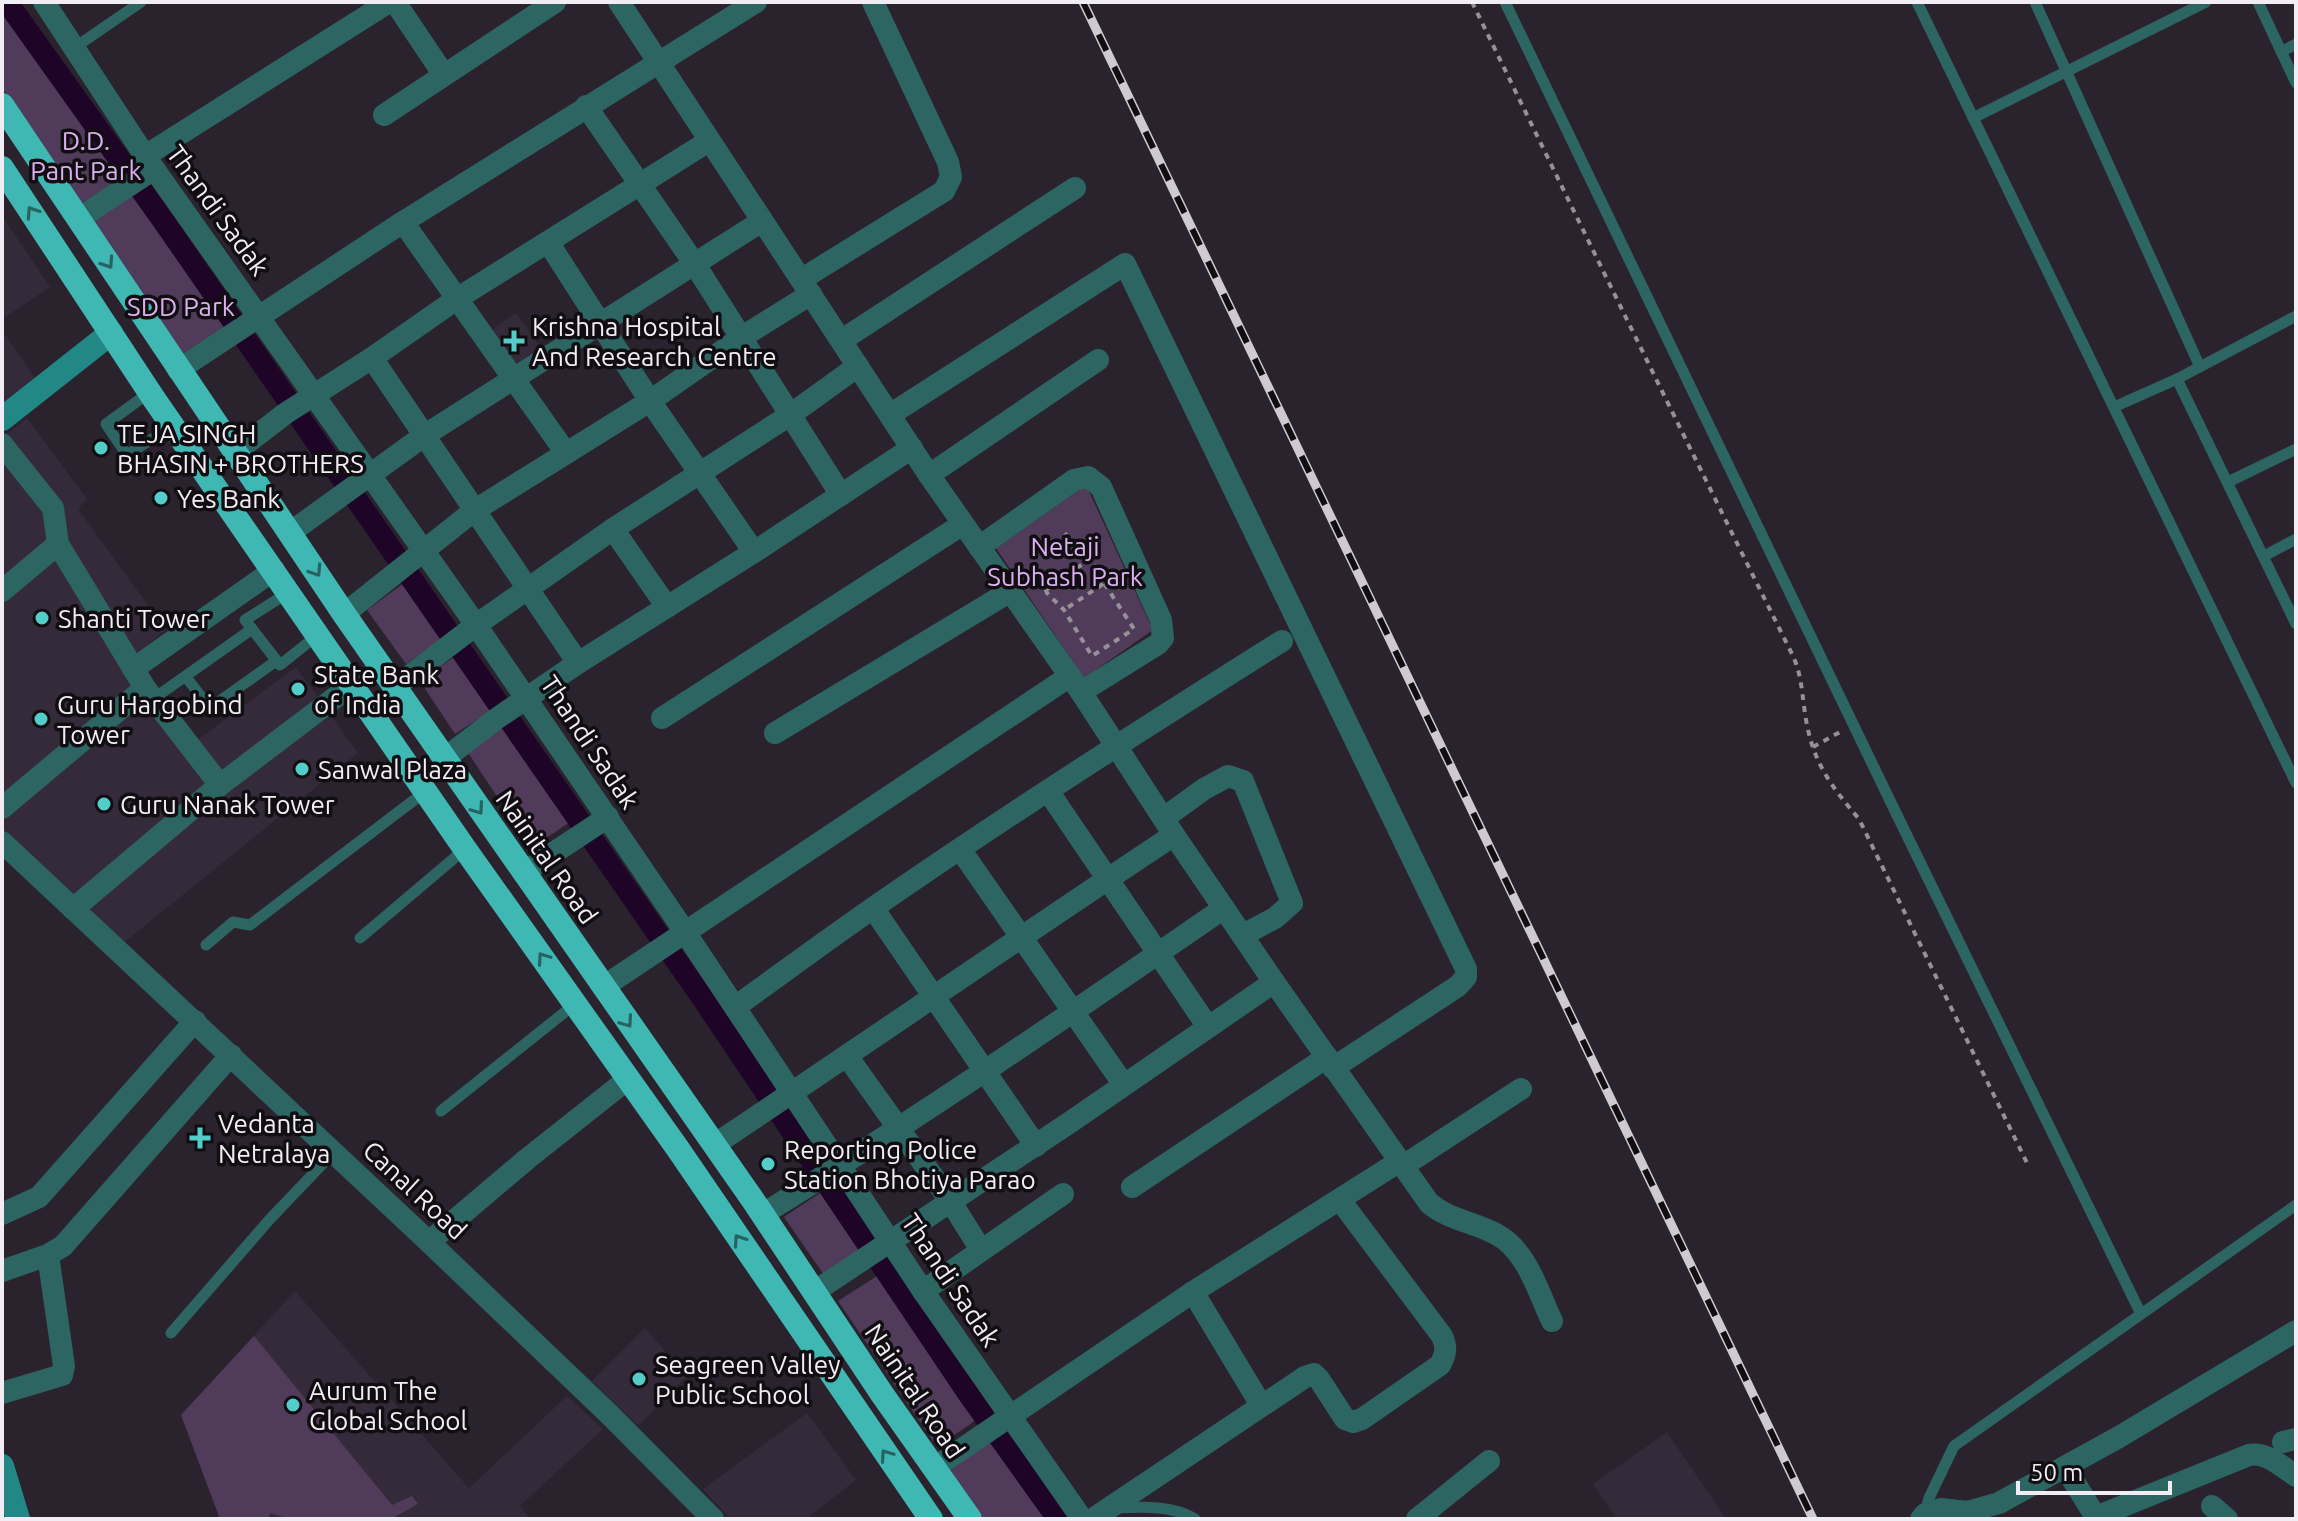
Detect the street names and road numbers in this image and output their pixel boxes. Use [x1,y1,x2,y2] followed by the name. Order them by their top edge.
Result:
[161,139,275,281] street label: Thandi Sadak
[535,670,645,814] street label: Thandi Sadak
[490,785,604,929] street label: Nainital Road
[357,1135,473,1245] street label: Canal Road
[896,1208,1006,1352] street label: Thandi Sadak
[859,1318,971,1464] street label: Nainital Road

